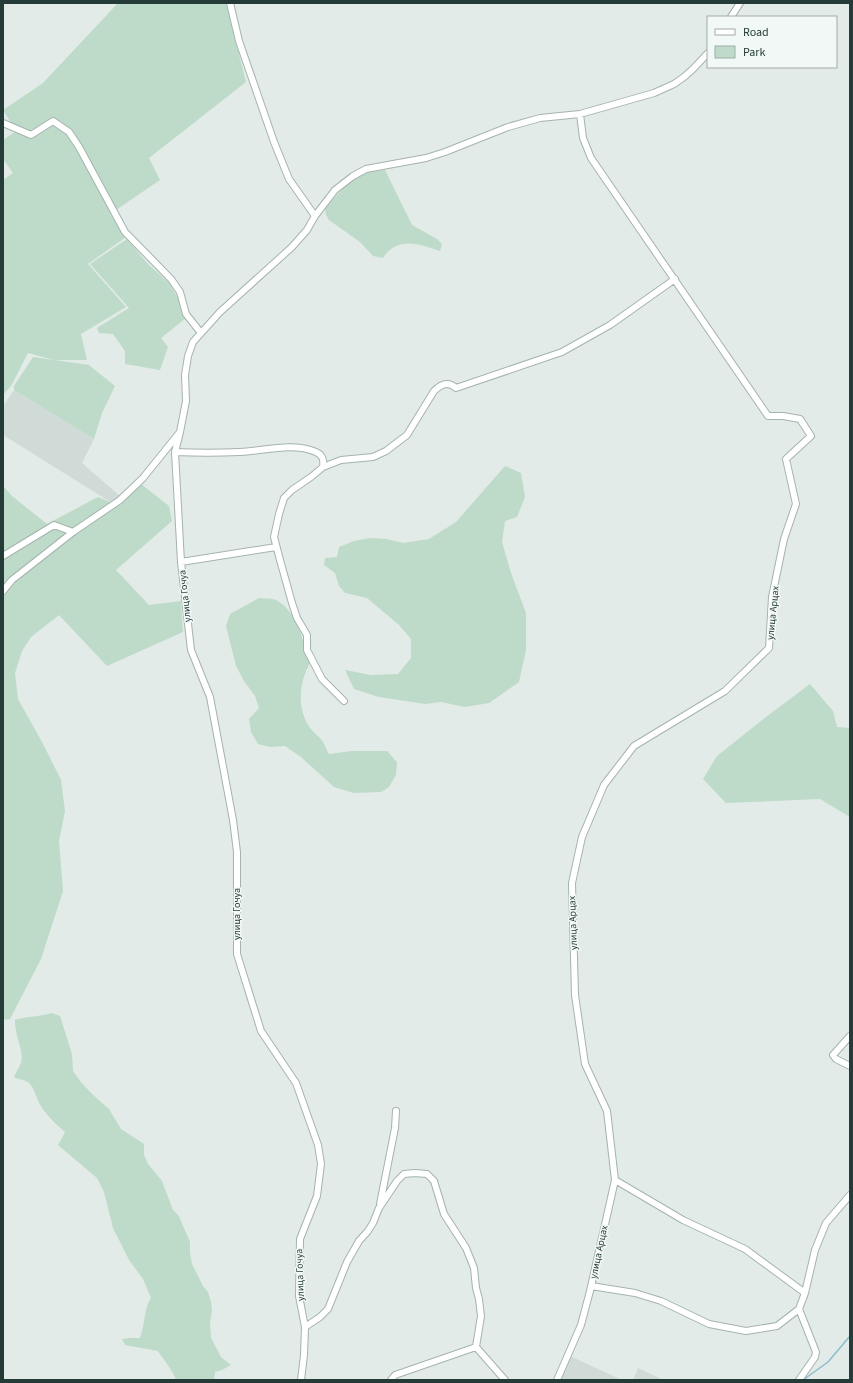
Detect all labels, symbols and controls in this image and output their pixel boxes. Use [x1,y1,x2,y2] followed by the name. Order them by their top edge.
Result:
[707,16,837,68] legend
[743,24,769,41] text: Road
[743,44,765,61] text: Park
[175,569,195,623] street label: улица Гочуа
[763,585,783,641] street label: улица Арцах
[230,888,244,940] street label: улица Гочуа
[565,895,581,950] street label: улица Арцах
[587,1223,612,1280] street label: улица Арцах
[292,1249,308,1301] street label: улица Гочуа

